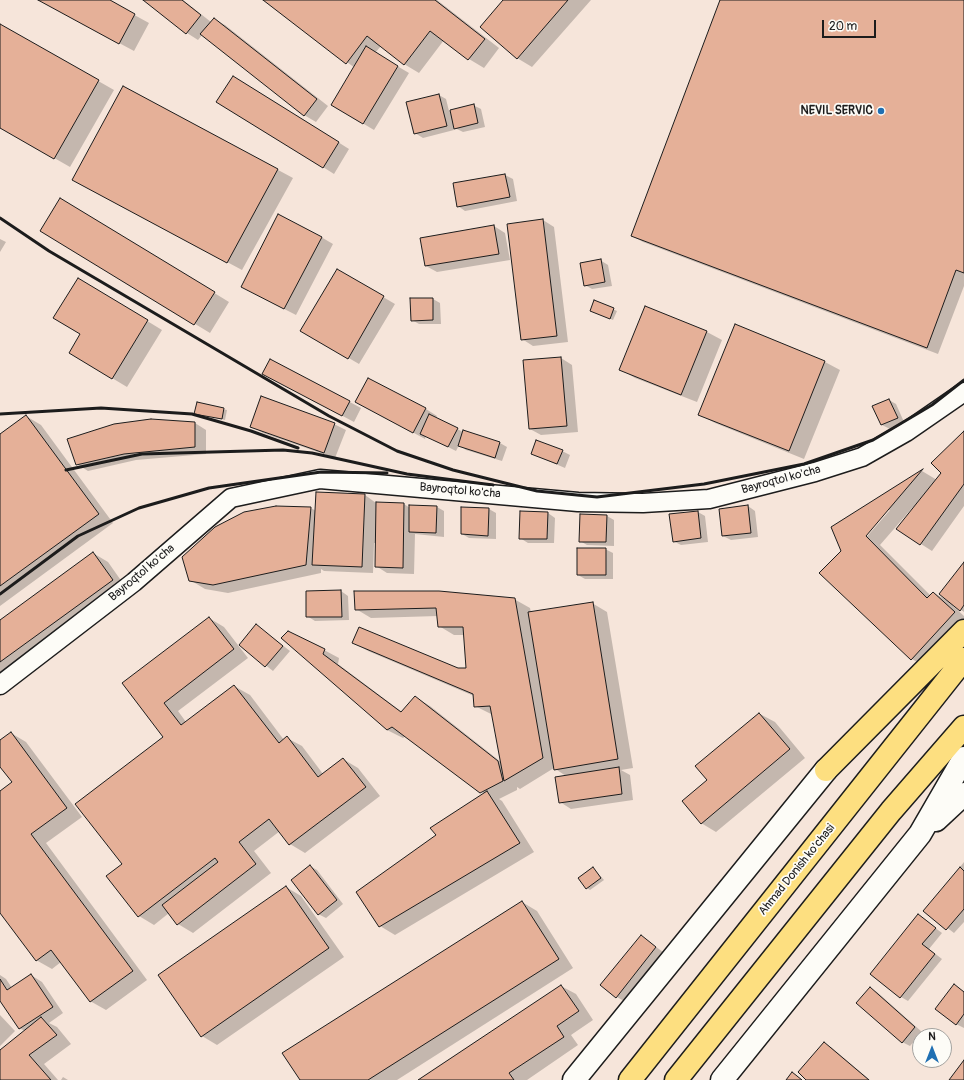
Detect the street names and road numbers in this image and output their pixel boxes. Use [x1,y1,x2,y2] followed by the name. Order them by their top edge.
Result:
[740,463,822,497] street label: Bayroqtol ko'cha
[419,480,501,502] street label: Bayroqtol ko'cha
[106,541,178,605] street label: Bayroqtol ko'cha
[756,822,838,918] street label: Ahmad Donish ko'chasi

